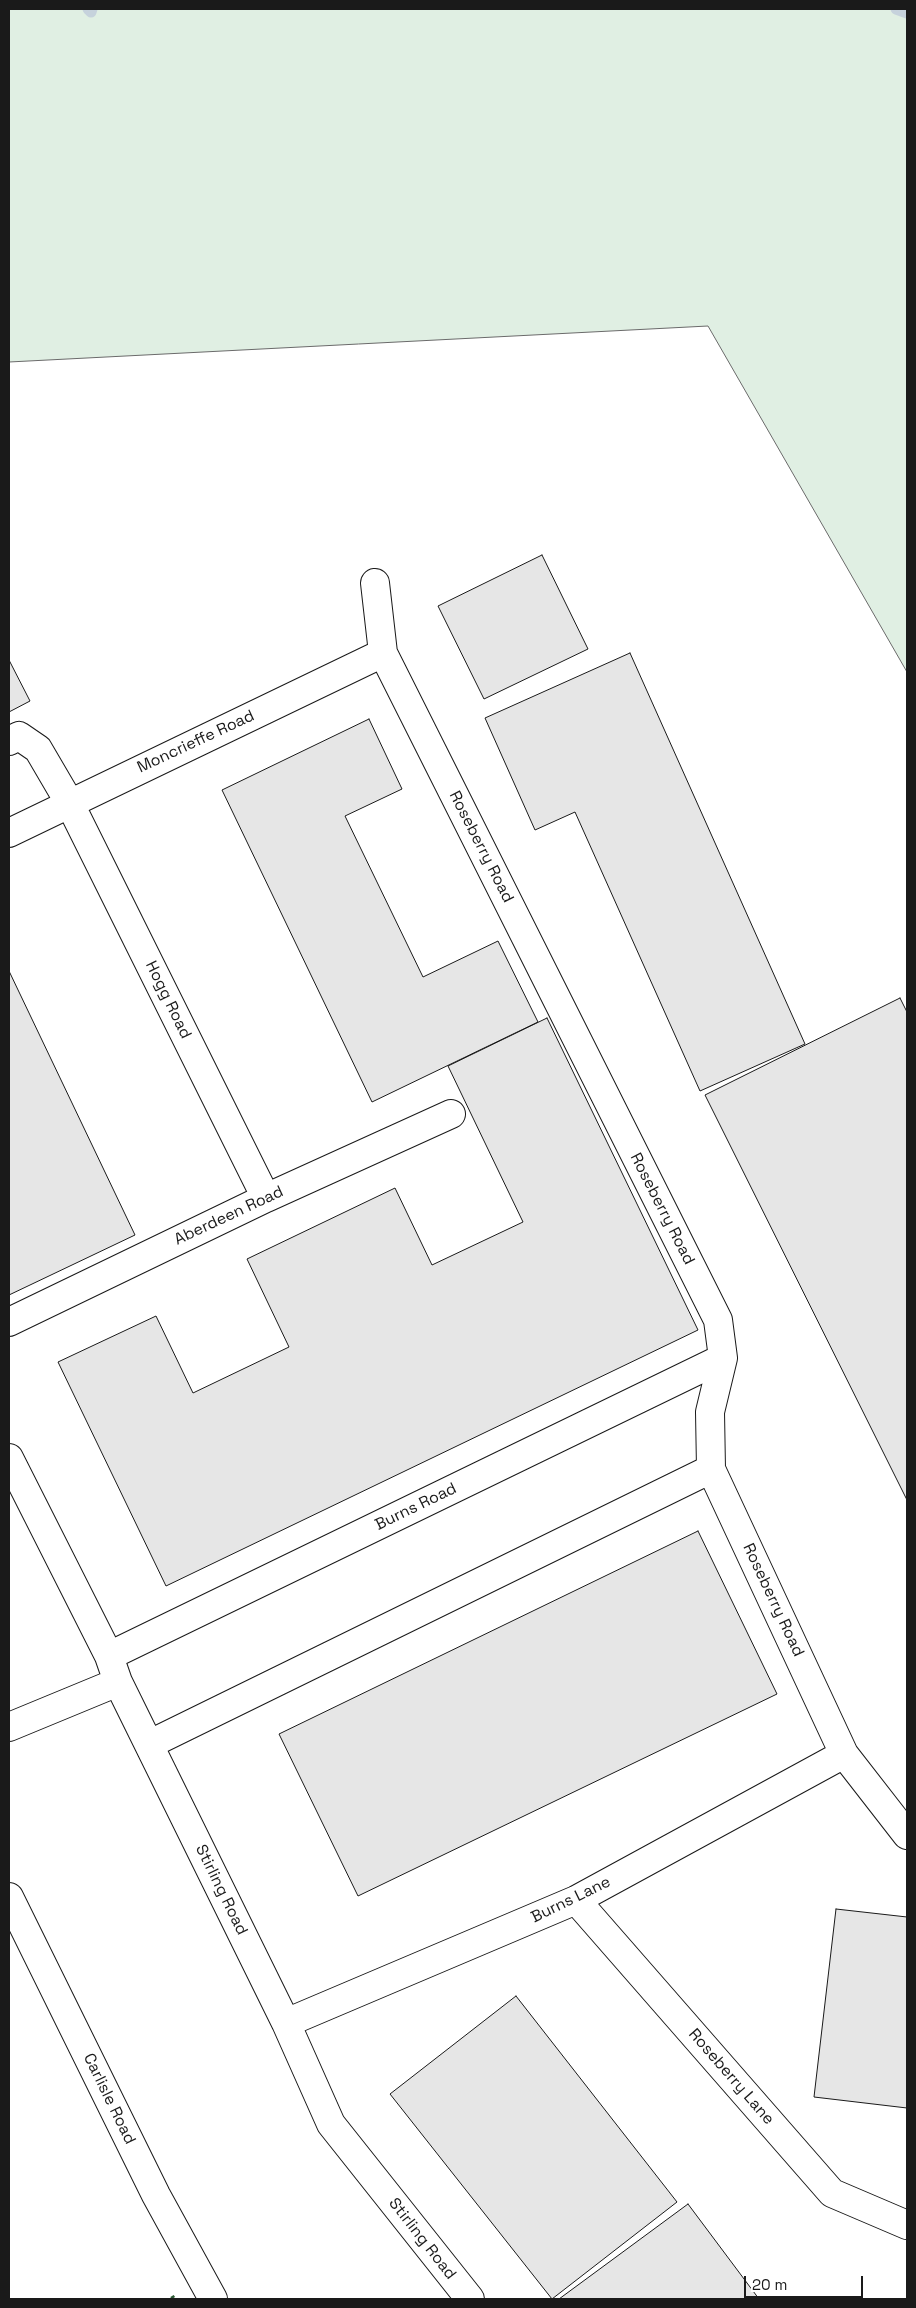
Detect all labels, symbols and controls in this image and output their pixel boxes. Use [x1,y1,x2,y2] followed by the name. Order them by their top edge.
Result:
[134,706,258,778] street label: Moncrieffe Road
[445,788,517,906] street label: Roseberry Road
[141,958,195,1042] street label: Hogg Road
[626,1150,698,1268] street label: Roseberry Road
[171,1182,287,1250] street label: Aberdeen Road
[372,1479,460,1535] street label: Burns Road
[738,1540,808,1660] street label: Roseberry Road
[191,1842,251,1938] street label: Stirling Road
[528,1873,614,1927] street label: Burns Lane
[684,2025,778,2129] street label: Roseberry Lane
[79,2051,139,2147] street label: Carlisle Road
[384,2194,460,2284] street label: Stirling Road
[746,2266,865,2298] scale bar
[752,2275,787,2294] text: 20 m

